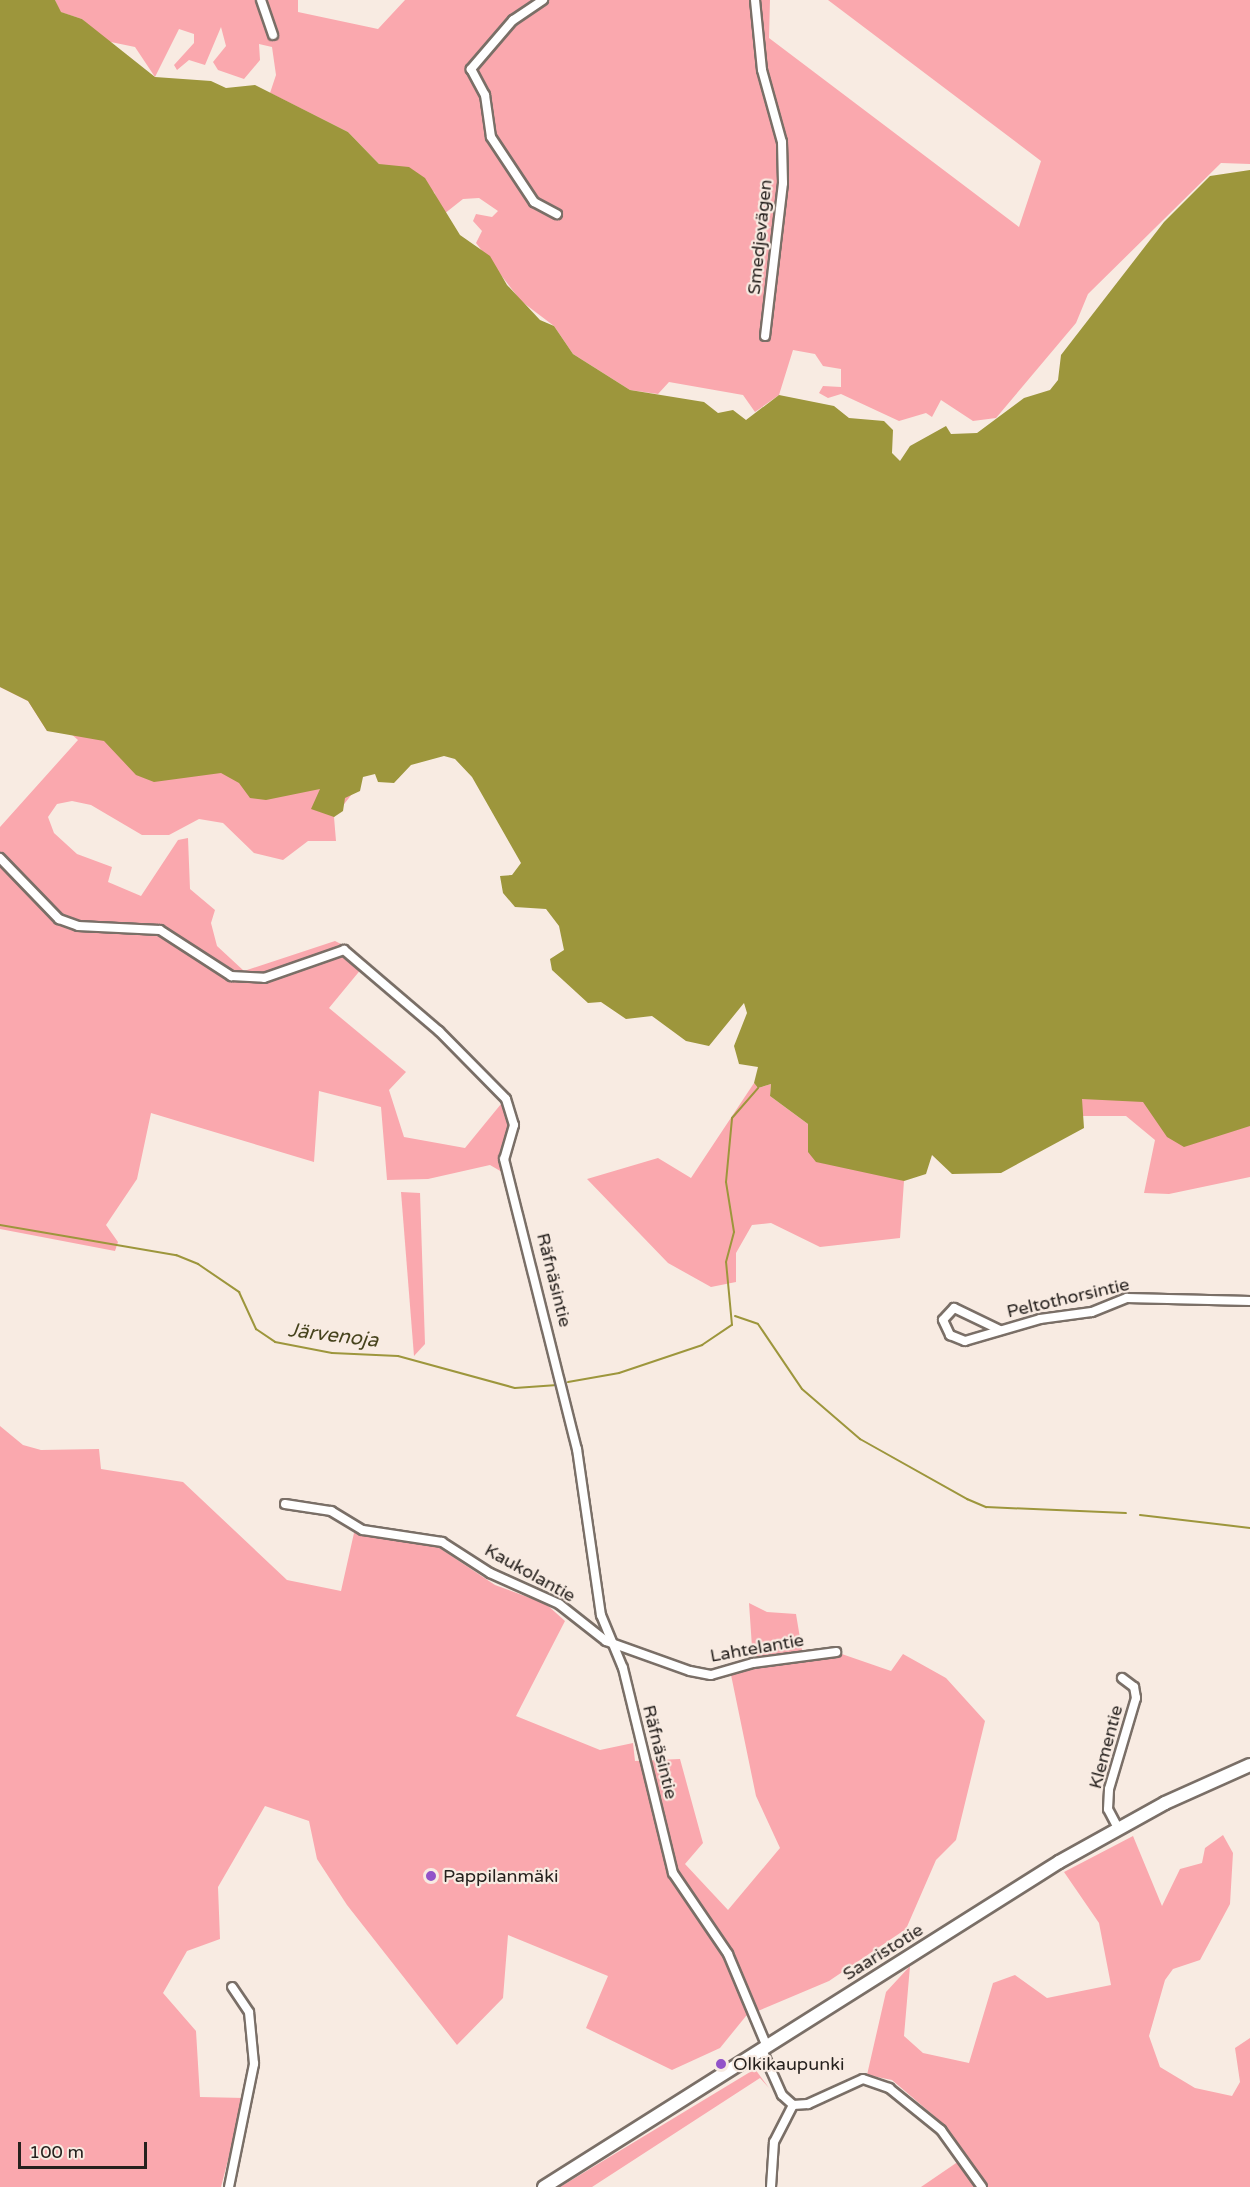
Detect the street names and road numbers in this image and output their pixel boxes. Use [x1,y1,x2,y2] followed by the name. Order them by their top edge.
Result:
[743,178,777,296] street label: Smedjevägen
[532,1231,576,1329] street label: Räfnäsintie
[1005,1273,1131,1323] street label: Peltothorsintie
[481,1539,579,1607] street label: Kaukolantie
[708,1629,806,1667] street label: Lahtelantie
[638,1703,682,1801] street label: Räfnäsintie
[1084,1703,1128,1791] street label: Klementie
[839,1919,927,1985] street label: Saaristotie

